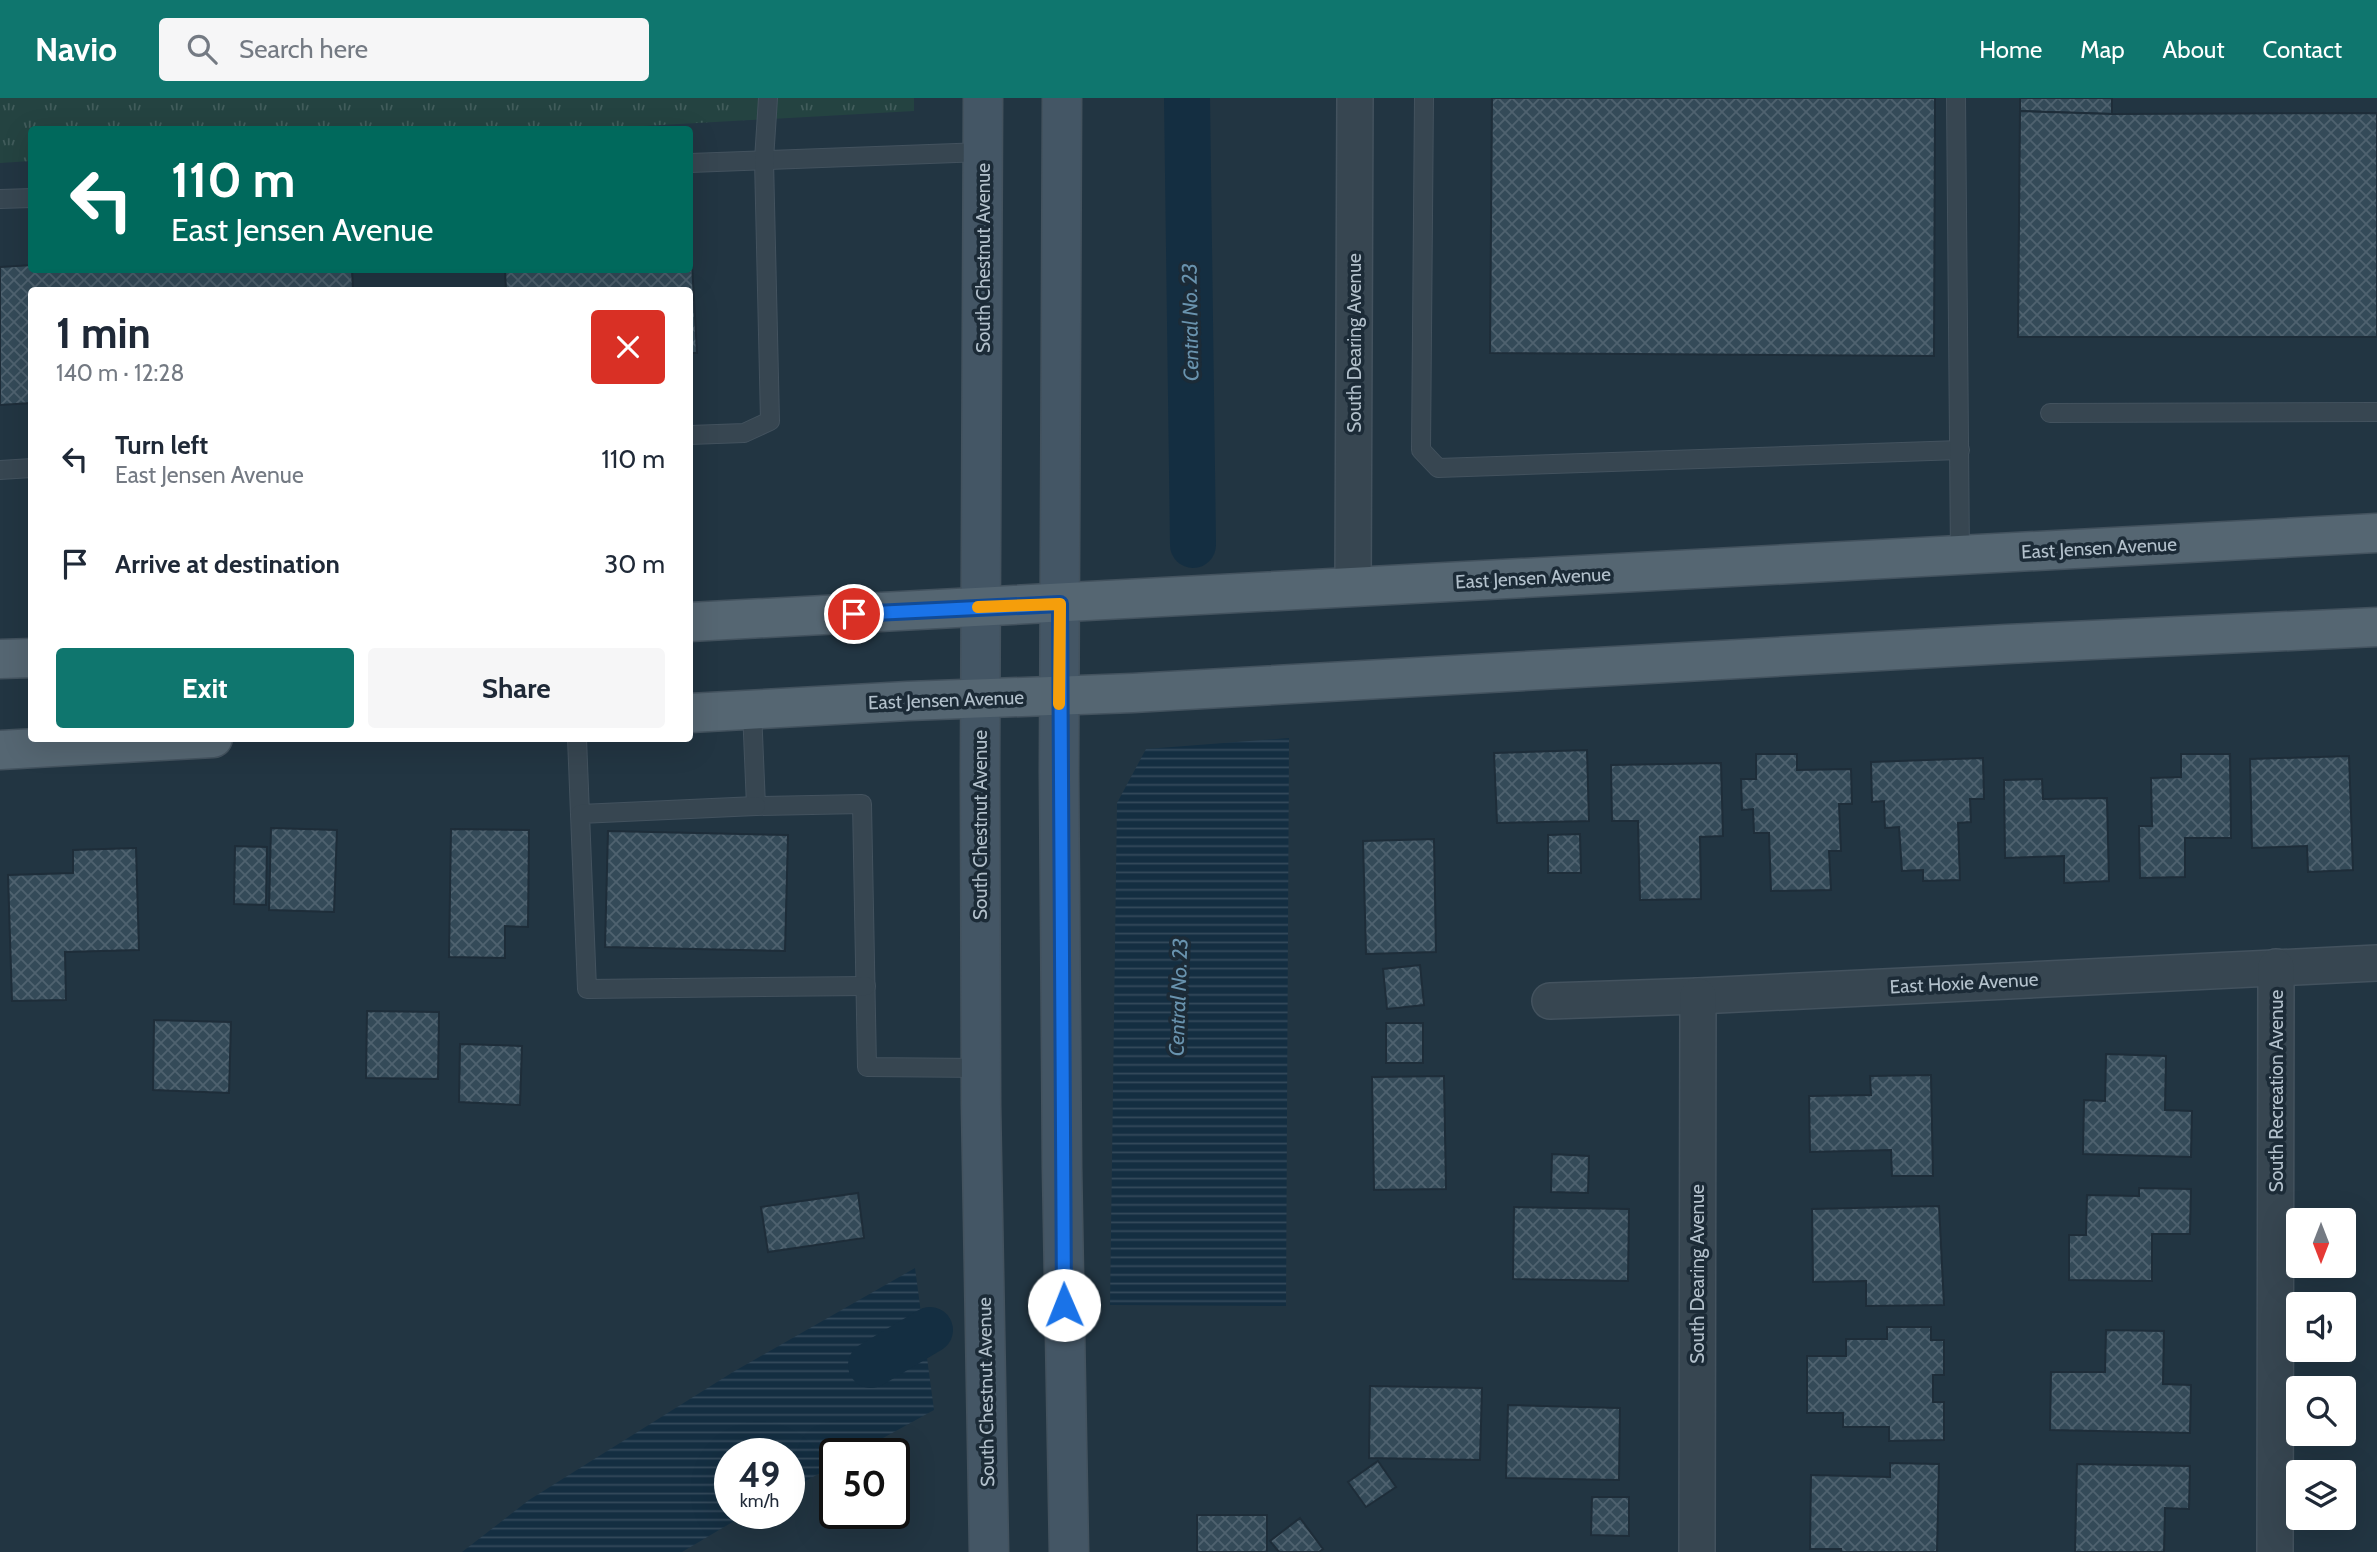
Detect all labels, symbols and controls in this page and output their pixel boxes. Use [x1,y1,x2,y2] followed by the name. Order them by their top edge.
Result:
[159,18,649,81] search box
[35,29,117,69] text: Navio
[183,30,221,68] icon: search
[239,33,368,65] text: Search here
[1979,35,2042,64] text: Home
[2080,35,2125,64] text: Map
[2163,35,2225,64] text: About
[2263,35,2342,64] text: Contact
[171,150,295,209] text: 110 m
[56,154,147,245] icon: left
[972,163,995,353] street label: South Chestnut Avenue
[171,210,434,249] text: East Jensen Avenue
[1343,253,1366,433] street label: South Dearing Avenue
[1176,263,1204,381] water label: Central No. 23
[56,307,151,359] text: 1 min
[591,310,665,384] button: close
[56,359,184,387] text: 140 m · 12:28
[115,429,208,461] text: Turn left
[56,440,94,478] icon: left
[601,443,665,475] text: 110 m
[115,461,304,489] text: East Jensen Avenue
[2021,532,2178,564] street label: East Jensen Avenue
[56,545,94,583] icon: arrive
[115,548,340,580] text: Arrive at destination
[604,548,665,580] text: 30 m
[1455,562,1612,594] street label: East Jensen Avenue
[824,584,884,644] pin
[835,595,873,633] icon: arrive
[56,648,354,728] button: Exit
[368,648,665,728] button: Share
[868,686,1025,714] street label: East Jensen Avenue
[969,730,992,920] street label: South Chestnut Avenue
[1163,937,1193,1057] water label: Central No. 23
[1889,968,2039,998] street label: East Hoxie Avenue
[2265,990,2288,1192] street label: South Recreation Avenue
[1686,1184,1709,1364] street label: South Dearing Avenue
[2286,1208,2356,1278] north arrow
[2286,1208,2356,1530] map controls
[1027,1268,1101,1342] position arrow
[2286,1292,2356,1362] button: sound
[973,1297,999,1487] street label: South Chestnut Avenue
[2286,1376,2356,1446] button: search
[819,1438,910,1529] speed limit sign: 50
[739,1453,780,1496] text: 49
[2286,1460,2356,1530] button: layers
[740,1490,779,1512] text: km/h

